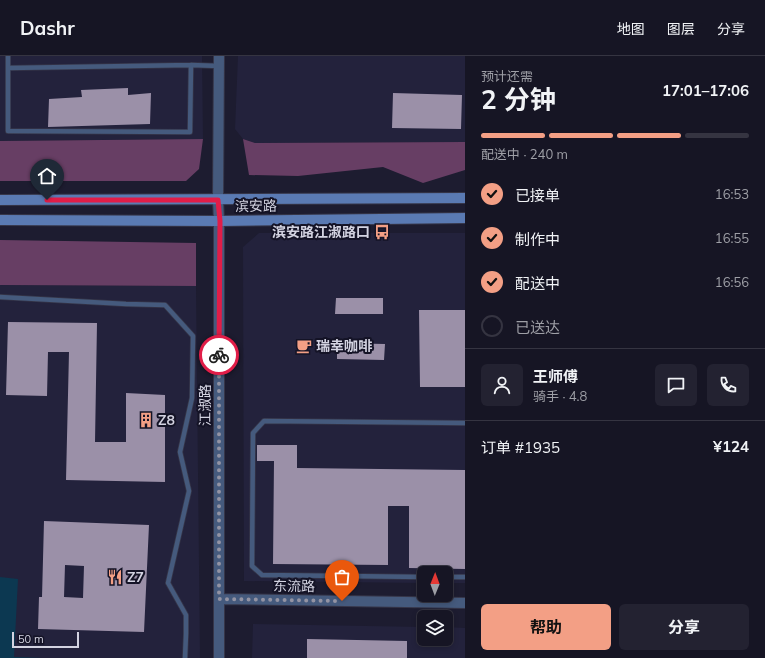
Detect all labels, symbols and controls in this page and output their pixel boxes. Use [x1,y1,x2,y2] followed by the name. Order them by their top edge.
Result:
[20,16,75,40] text: Dashr
[617,20,645,38] text: 地图
[667,20,695,38] text: 图层
[717,20,745,38] text: 分享
[481,68,533,84] text: 预计还需
[662,81,749,100] text: 17:01–17:06
[481,83,556,116] text: 2 分钟
[481,146,568,162] text: 配送中 · 240 m
[30,159,64,200] pin
[36,165,58,187] icon: home
[481,183,503,205] icon: check
[515,186,560,205] text: 已接单
[715,186,749,202] text: 16:53
[235,197,277,215] street label: 滨安路
[272,223,370,241] place label: 滨安路江淑路口
[373,223,391,241] bus stop icon: 滨安路江淑路口
[481,227,503,249] icon: check
[515,230,560,249] text: 制作中
[715,230,749,246] text: 16:55
[481,271,503,293] icon: check
[515,274,560,293] text: 配送中
[715,274,749,290] text: 16:56
[515,318,560,337] text: 已送达
[199,335,239,375] courier
[295,337,313,355] cafe icon: 瑞幸咖啡
[316,337,373,355] place label: 瑞幸咖啡
[208,344,230,366] icon: bike
[481,364,523,406] button: person
[655,364,697,406] button: chat
[707,364,749,406] button: phone
[533,367,578,386] text: 王师傅
[196,384,214,426] street label: 江淑路
[533,388,587,404] text: 骑手 · 4.8
[137,411,155,429] building icon: Z8
[158,411,175,429] place label: Z8
[713,437,749,456] text: ¥124
[481,438,560,457] text: 订单 #1935
[325,560,359,601] pin
[331,566,353,588] icon: bag
[417,566,453,602] north arrow
[417,566,453,646] map controls
[106,568,124,586] restaurant icon: Z7
[127,568,144,586] place label: Z7
[273,577,315,595] street label: 东流路
[481,604,611,650] button: 帮助
[619,604,749,650] button: 分享
[417,610,453,646] button: layers
[12,630,79,649] scale bar
[18,632,44,646] text: 50 m

